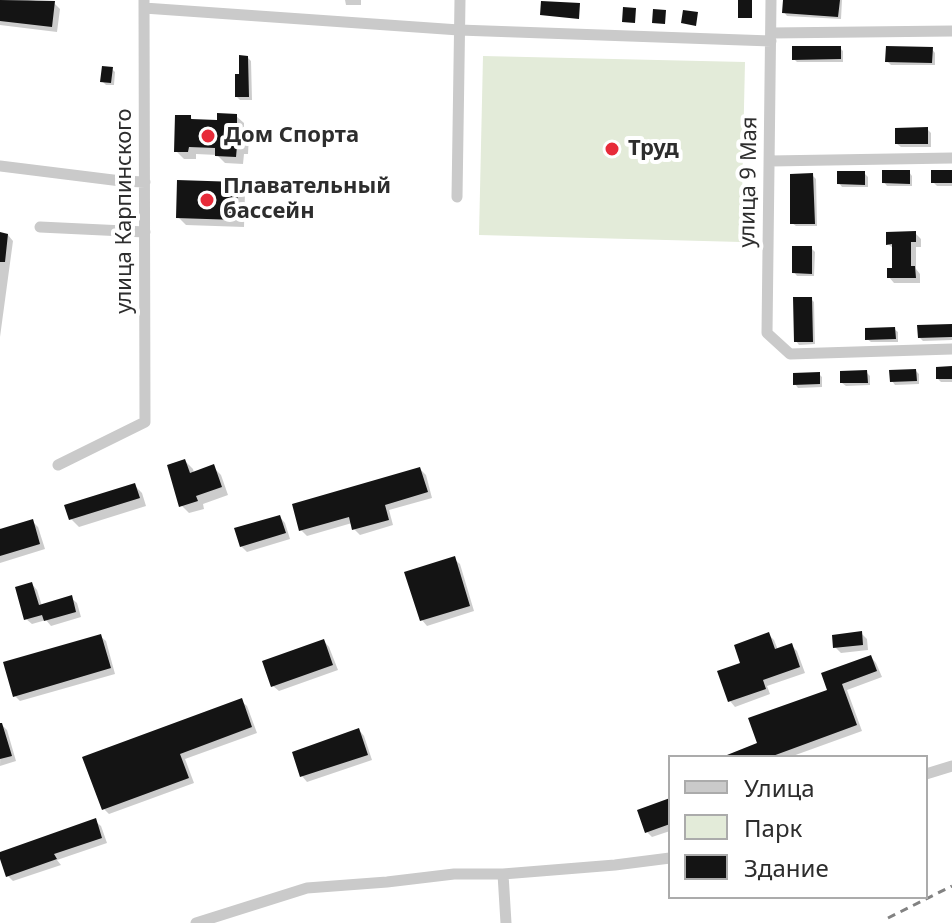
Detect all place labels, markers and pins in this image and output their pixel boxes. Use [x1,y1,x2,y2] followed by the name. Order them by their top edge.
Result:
[224,123,359,149] place label: Дом Спорта
[199,127,217,145] marker: Дом Спорта
[628,136,679,162] place label: Труд
[603,140,621,158] marker: Труд
[223,174,391,226] place label: Плавательный бассейн
[198,191,216,209] marker: Плавательный бассейн

